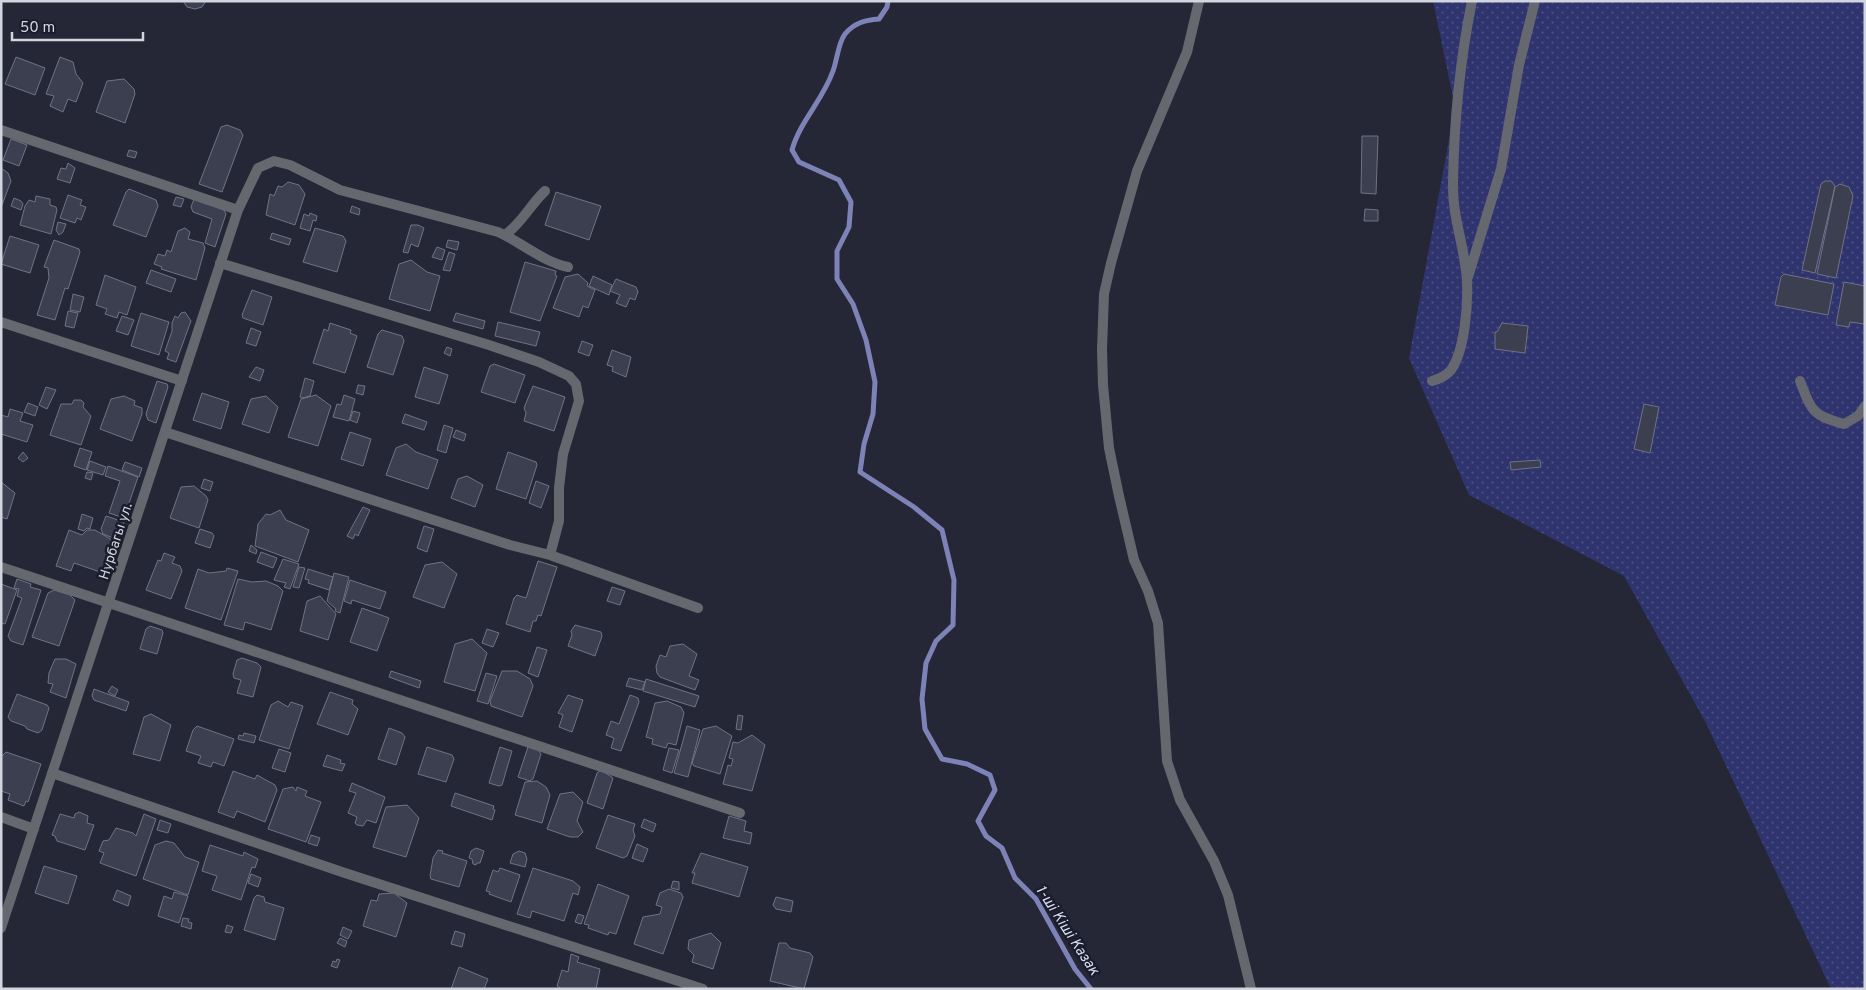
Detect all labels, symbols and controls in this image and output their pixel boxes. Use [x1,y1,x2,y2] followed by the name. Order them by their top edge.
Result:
[12,10,144,42] scale bar
[20,19,55,38] text: 50 m
[96,501,137,582] street label: Нурбагы ул.
[1031,882,1103,980] water label: 1-ші Кіші Казак

